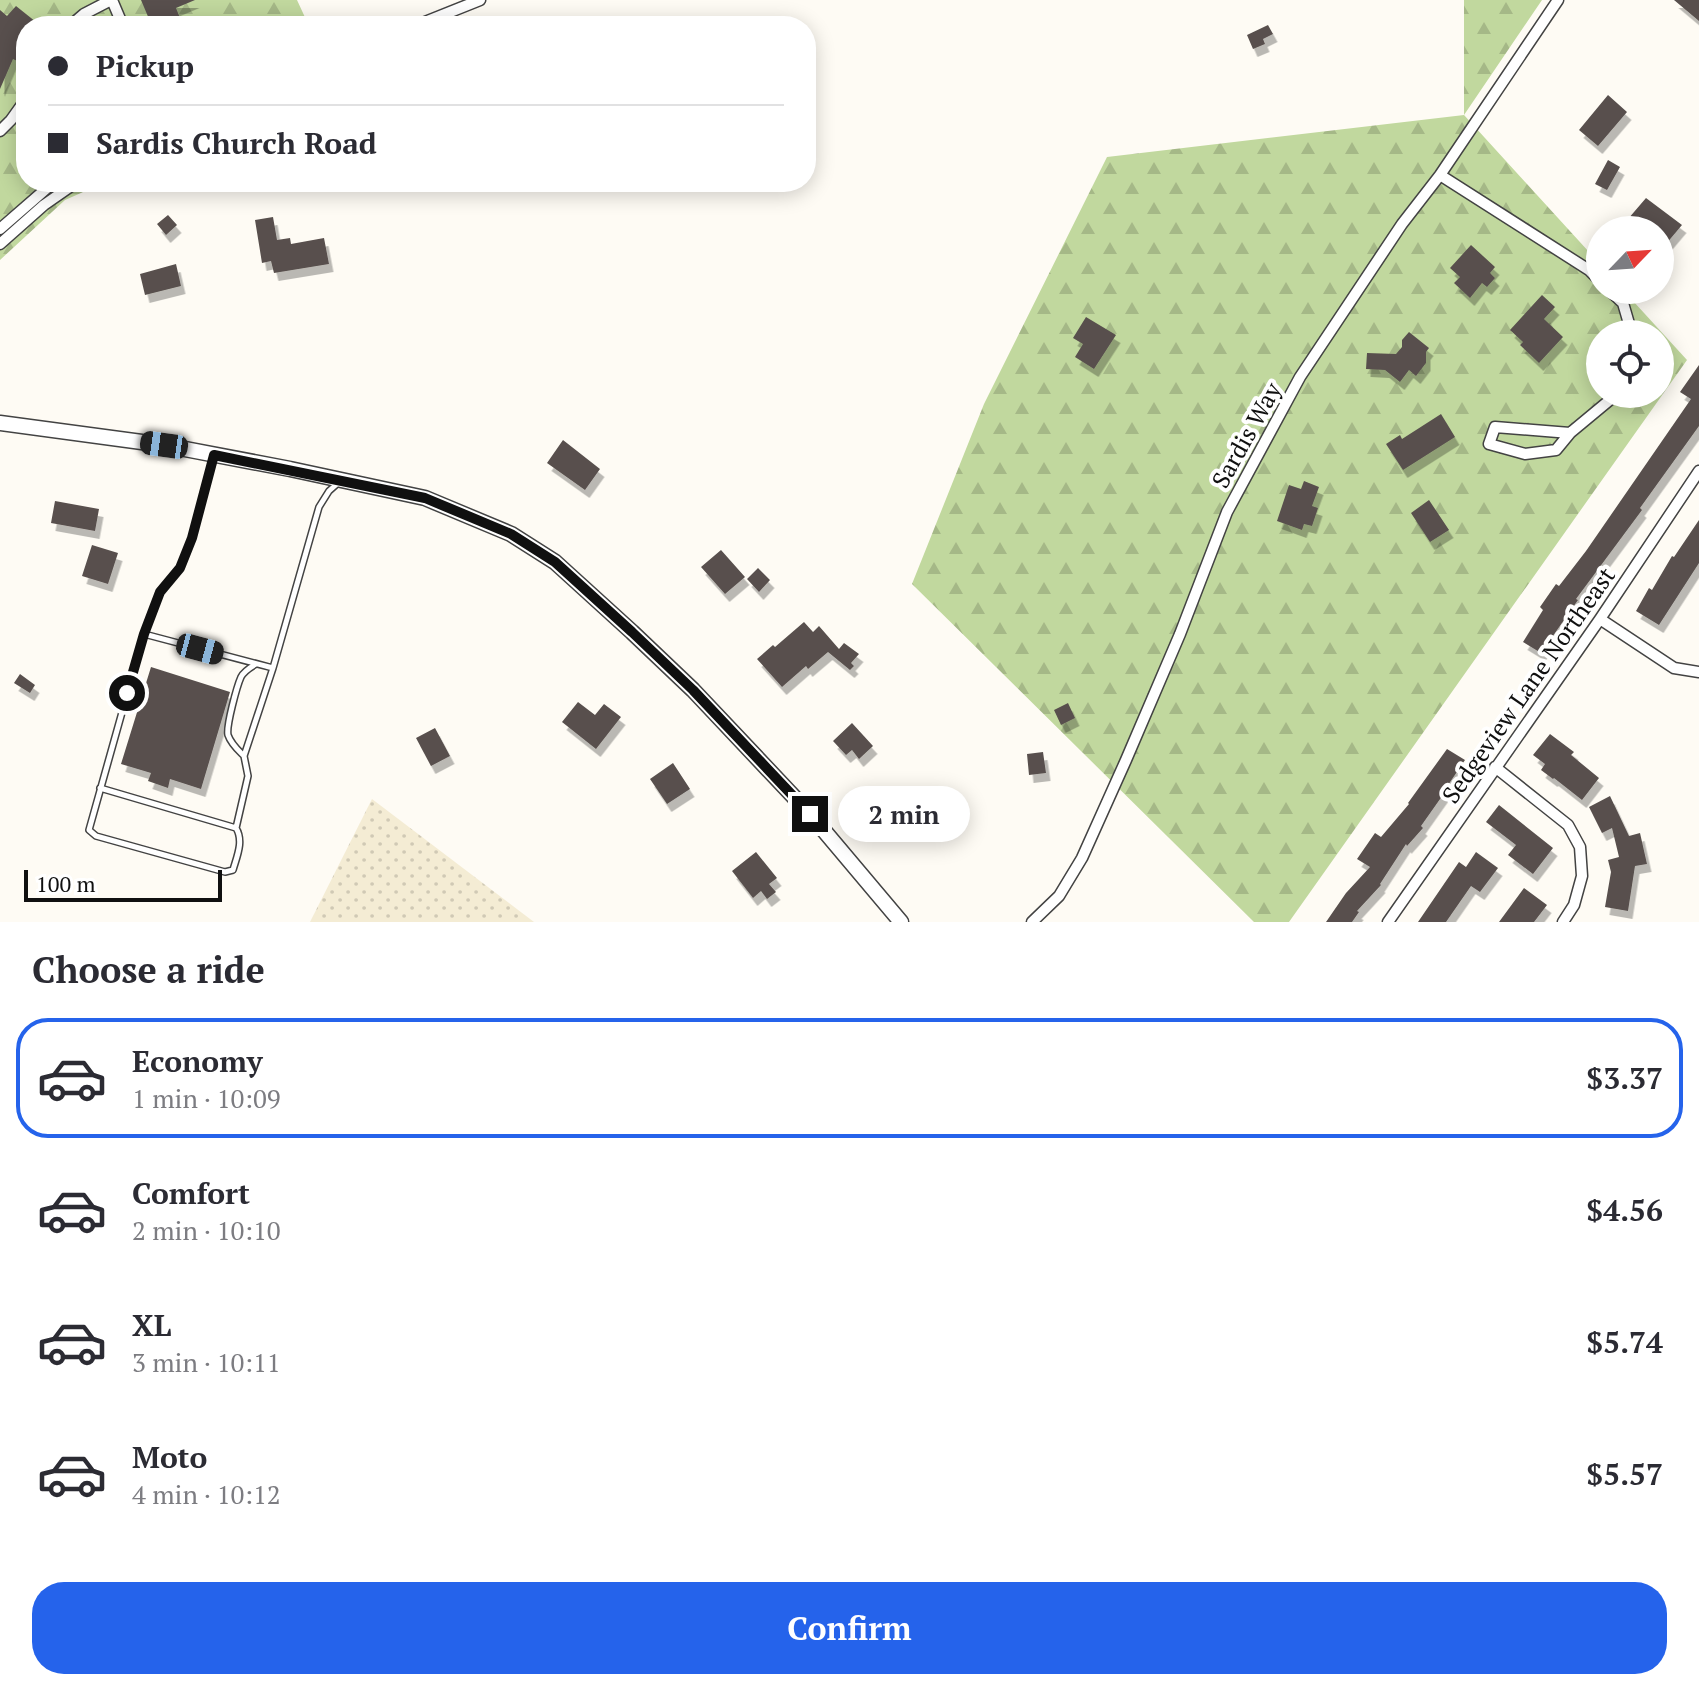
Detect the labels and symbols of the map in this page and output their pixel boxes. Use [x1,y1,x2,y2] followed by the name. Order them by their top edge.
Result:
[1586,216,1674,304] north arrow
[1204,376,1289,494] street label: Sardis Way
[139,430,189,460] car
[1434,561,1622,809] street label: Sedgeview Lane Northeast
[174,631,226,667] car
[109,675,145,711] route start
[838,786,970,842] callout: 2 min
[792,796,828,832] route end
[24,866,222,902] scale bar

